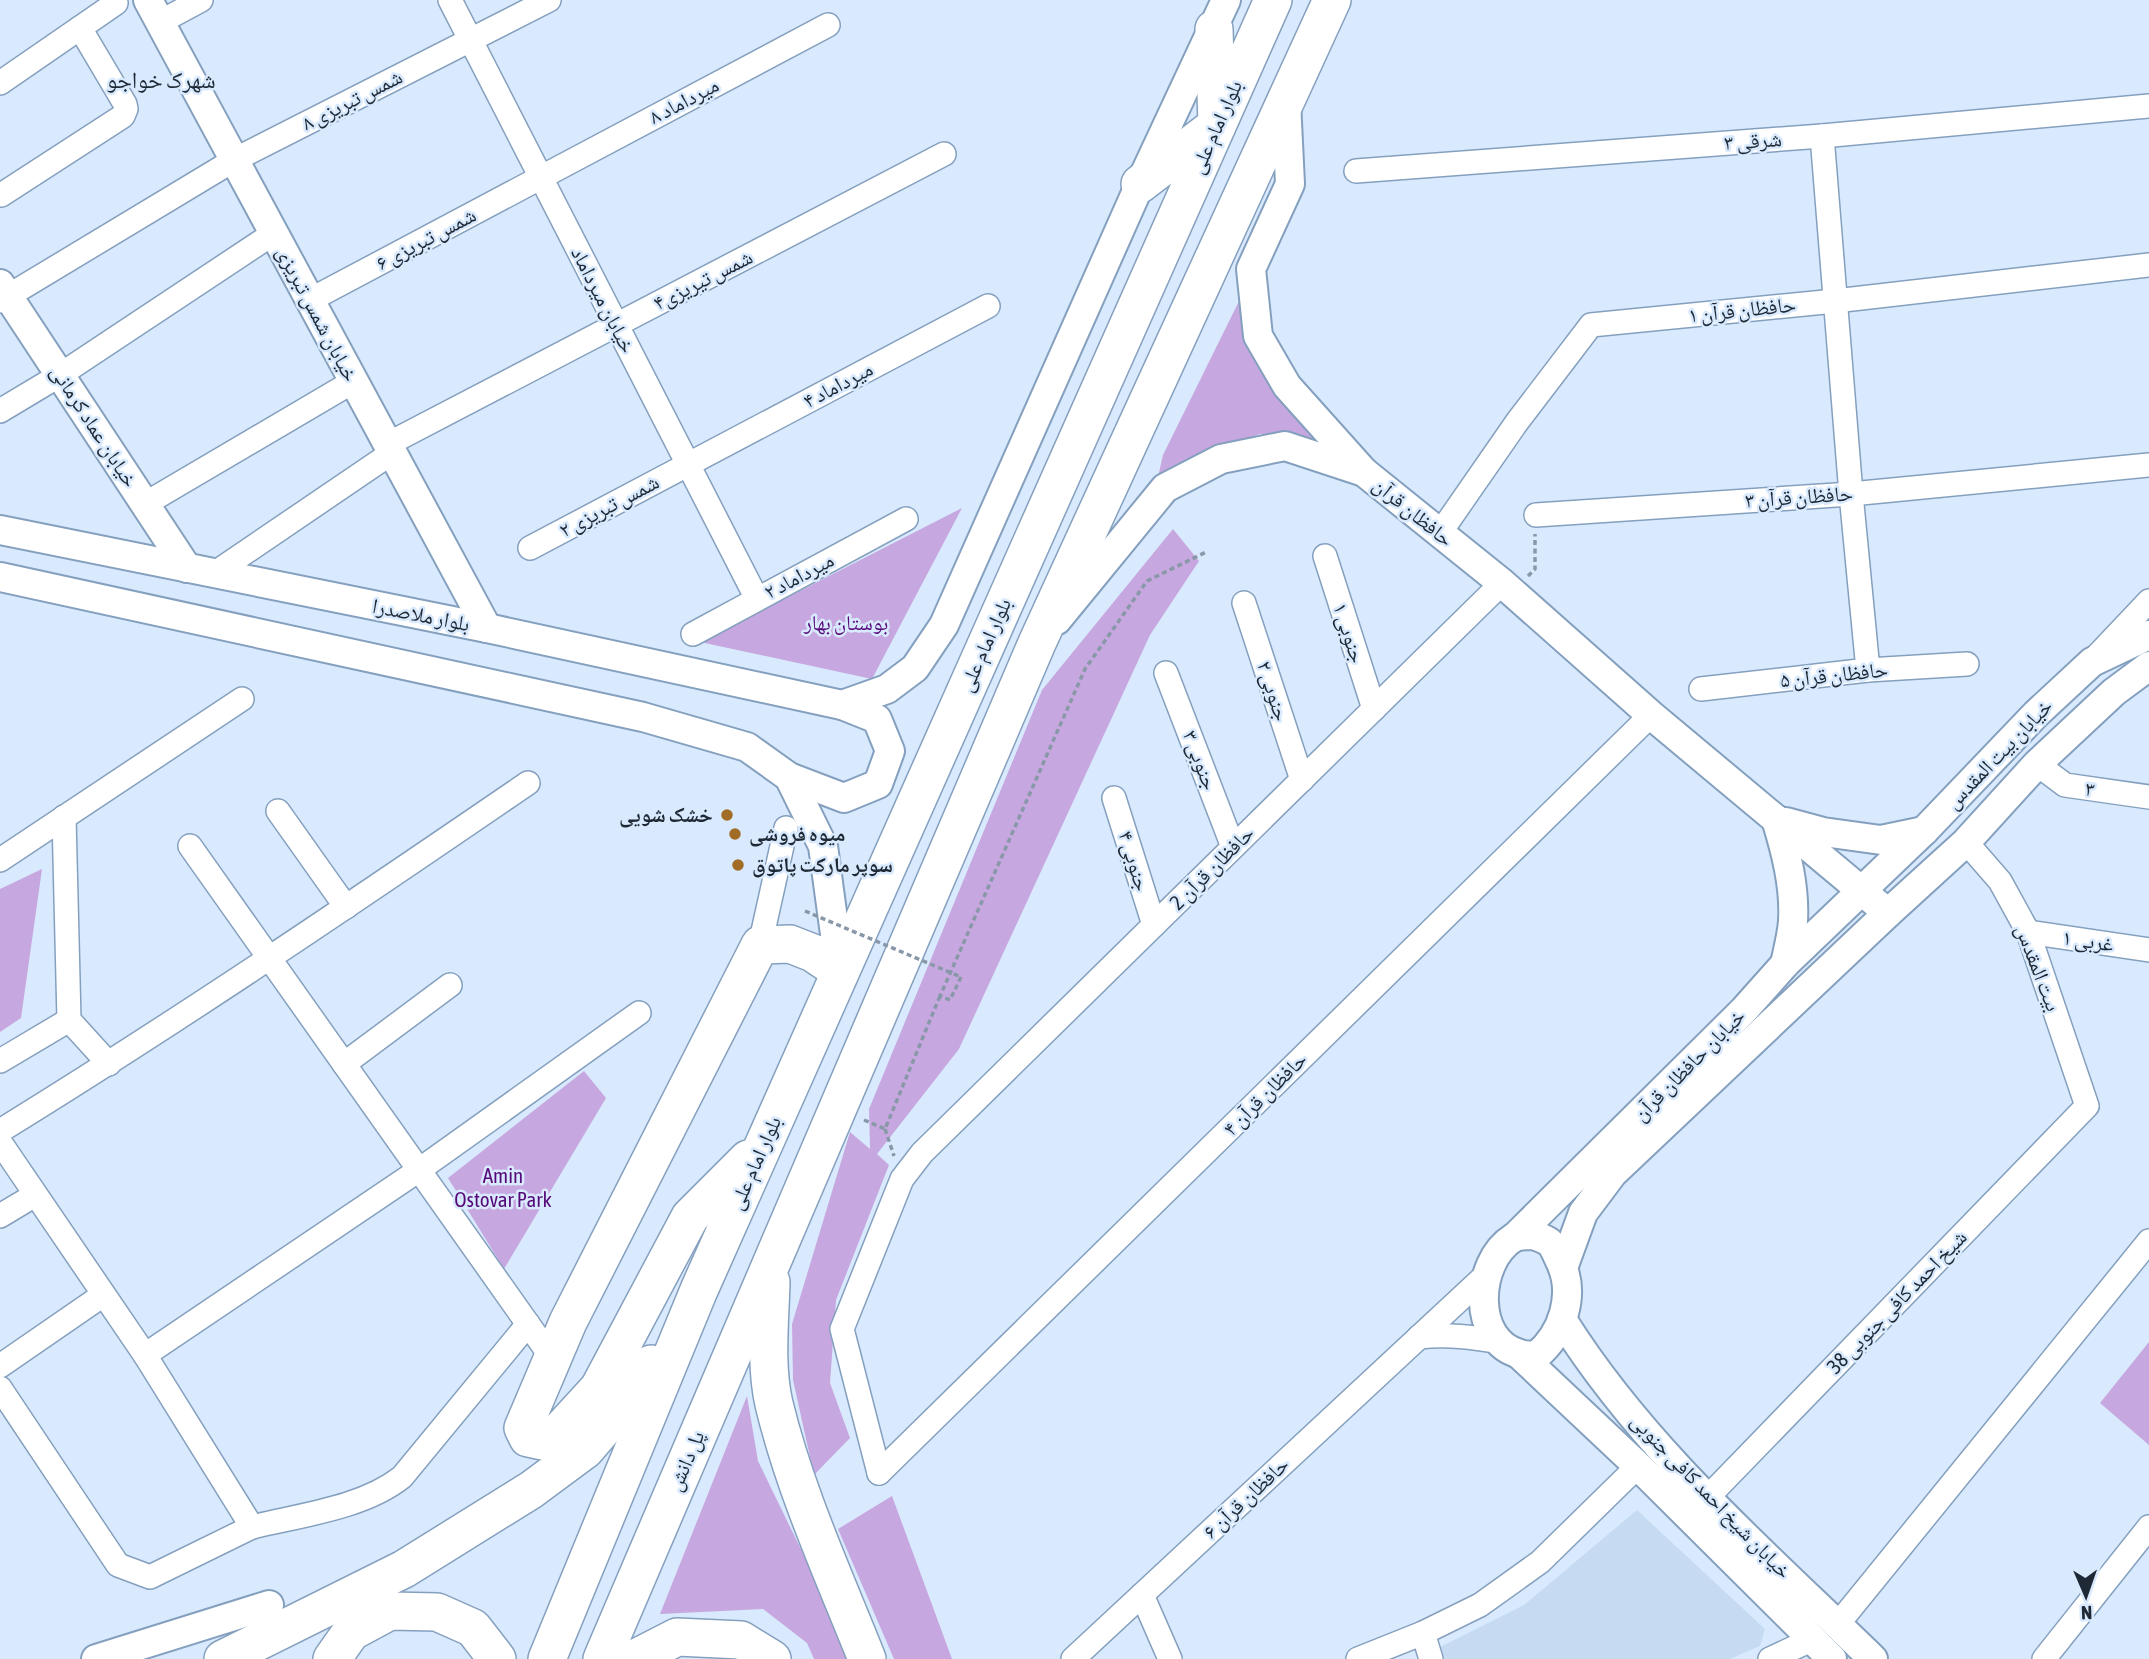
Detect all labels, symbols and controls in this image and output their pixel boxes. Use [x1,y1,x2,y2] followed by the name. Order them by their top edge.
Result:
[297,64,407,136] street label: شمس تبریزی ۸
[106,67,216,93] district label: شهرک خواجو
[645,72,723,129] street label: میرداماد ۸
[1184,76,1249,178] street label: بلوار امام علی
[1723,126,1783,156] street label: ۳ شرقی
[372,202,480,276] street label: شمس تبریزی ۶
[270,242,364,386] street label: خیابان شمس تبریزی
[566,243,641,357] street label: خیابان میرداماد
[649,244,757,316] street label: شمس تیریزی۴
[1687,291,1797,328] street label: حافظان قرآن ۱
[799,356,877,413] street label: میرداماد ۴
[45,360,143,492] street label: خیابان عماد کرمانی
[555,469,663,543] street label: شمس تبریزی ۲
[1368,472,1458,551] street label: حافظان قرآن
[1744,480,1854,513] street label: حافظان قرآن ۳
[760,547,838,604] street label: میرداماد ۲
[370,593,472,636] street label: بلوار ملاصدرا
[953,594,1018,696] street label: بلوار امام علی
[1327,600,1371,666] street label: جنوبی ۱
[803,610,888,635] park label: بوستان بهار
[1779,656,1889,693] street label: حافظان قرآن ۵
[1251,658,1295,724] street label: جنوبی ۲
[1940,693,2058,815] street label: خیابان بیت المقدس
[1177,726,1223,794] street label: جنوبی ۳
[2084,775,2097,801] street label: ۳
[619,802,713,828] place label: خشک شویی
[719,807,735,823] marker: خشک شویی
[1164,820,1259,915] street label: حافظان قرآن 2
[749,821,845,847] place label: میوه فروشی
[727,826,743,842] marker: میوه فروشی
[1113,828,1155,894] street label: جنوبی ۴
[752,852,893,878] place label: سوپر مارکت پاتوق
[730,857,746,873] marker: سوپر مارکت پاتوق
[2010,921,2066,1015] street label: بیت المقدس
[2061,925,2116,958] street label: ۱ غربی
[1627,1003,1750,1126] street label: خیابان حافظان قرآن
[1218,1047,1312,1141] street label: حافظان قرآن ۴
[723,1112,788,1214] street label: بلوار امام علی
[454,1163,552,1211] park label: Amin Ostovar Park
[1822,1224,1972,1380] street label: شیخ احمد کافی جنوبی 38
[1625,1408,1797,1584] street label: خیابان شیخ احمد کافی جنوبی
[662,1427,710,1495] street label: پل دانش
[1198,1452,1294,1544] street label: حافظان قرآن ۶
[2051,1561,2121,1631] north arrow
[2081,1602,2093,1624] text: N

